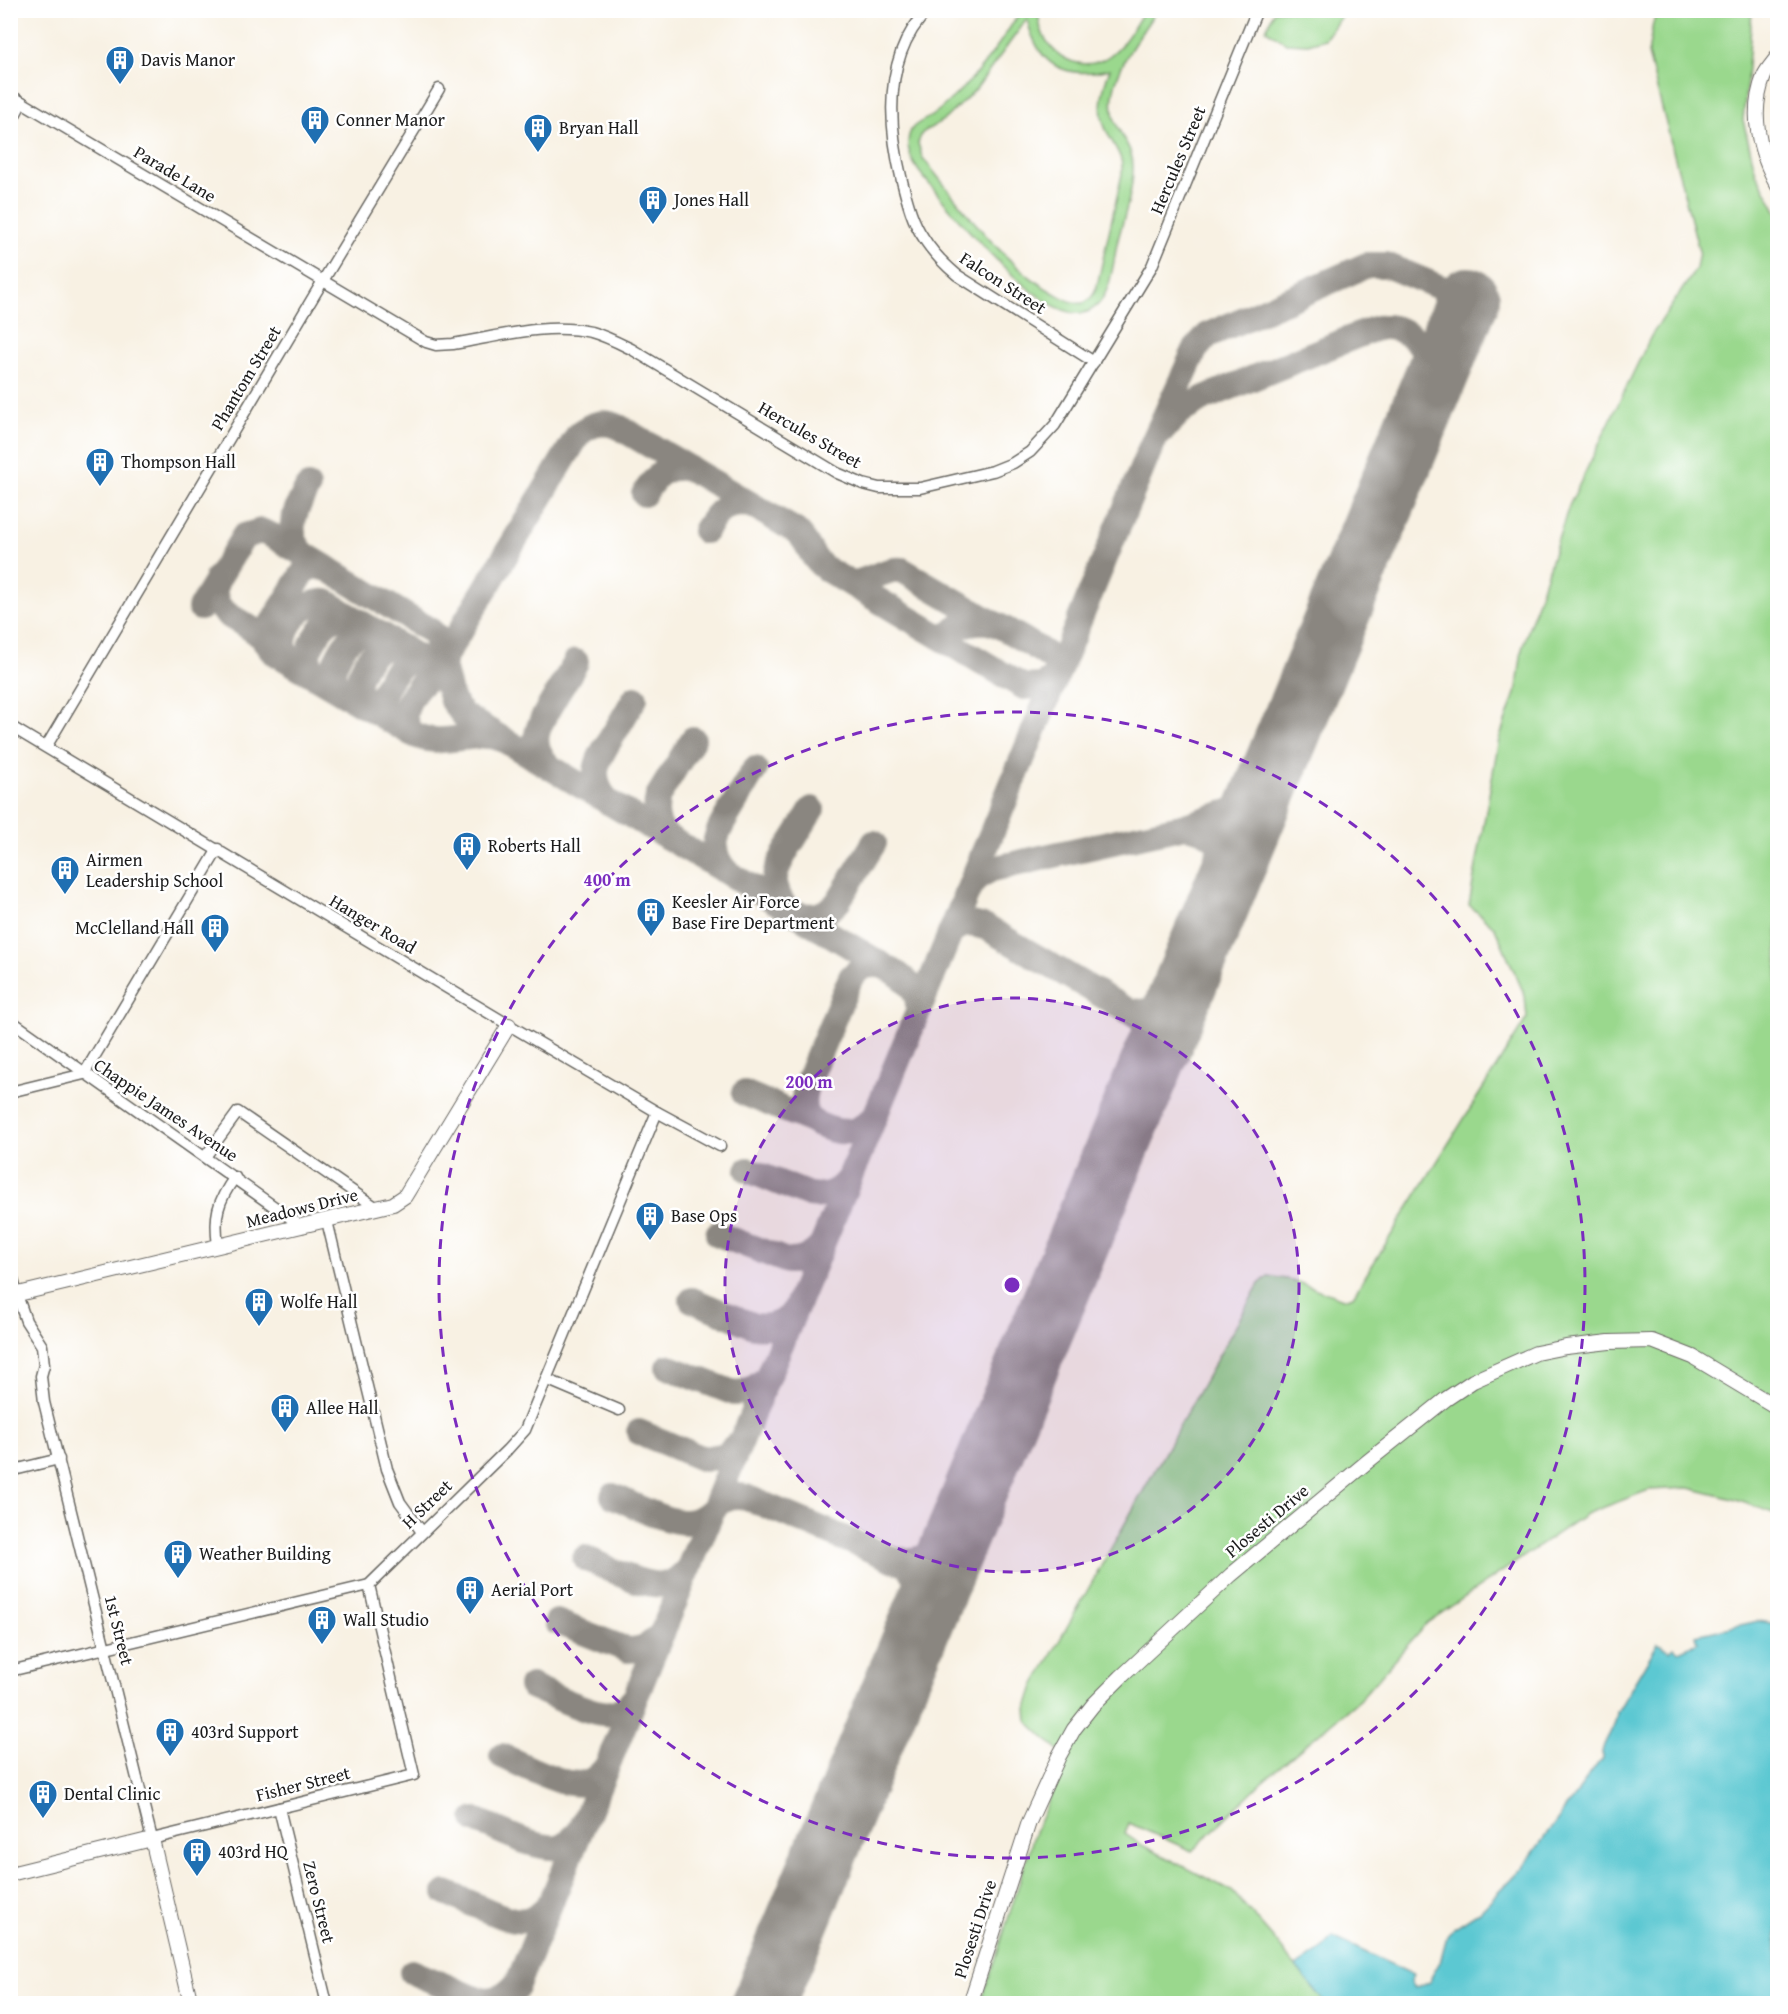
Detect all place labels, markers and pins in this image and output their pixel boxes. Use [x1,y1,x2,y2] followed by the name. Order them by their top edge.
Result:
[104,44,136,86] building icon: Davis Manor
[141,46,236,73] place label: Davis Manor
[299,104,331,146] building icon: Conner Manor
[336,106,446,133] place label: Conner Manor
[522,112,554,154] building icon: Bryan Hall
[559,114,638,141] place label: Bryan Hall
[637,184,669,226] building icon: Jones Hall
[672,186,749,213] place label: Jones Hall
[84,446,116,488] building icon: Thompson Hall
[121,448,236,475] place label: Thompson Hall
[451,830,483,872] building icon: Roberts Hall
[488,832,581,859] place label: Roberts Hall
[86,846,223,894] place label: Airmen Leadership School
[49,854,81,896] building icon: Airmen Leadership School
[672,888,835,936] place label: Keesler Air Force Base Fire Department
[635,896,667,938] building icon: Keesler Air Force Base Fire Department
[199,912,231,954] building icon: McClelland Hall
[75,914,194,941] place label: McClelland Hall
[634,1200,666,1242] building icon: Base Ops
[671,1202,737,1229] place label: Base Ops
[1002,1275,1022,1295] centre of rings
[243,1286,275,1328] building icon: Wolfe Hall
[280,1288,358,1315] place label: Wolfe Hall
[269,1392,301,1434] building icon: Allee Hall
[306,1394,378,1421] place label: Allee Hall
[162,1538,194,1580] building icon: Weather Building
[199,1540,331,1567] place label: Weather Building
[454,1574,486,1616] building icon: Aerial Port
[491,1576,574,1603] place label: Aerial Port
[306,1604,338,1646] building icon: Wall Studio
[343,1606,429,1633] place label: Wall Studio
[154,1716,186,1758] building icon: 403rd Support
[191,1718,299,1745] place label: 403rd Support
[27,1778,59,1820] building icon: Dental Clinic
[64,1780,160,1807] place label: Dental Clinic
[181,1836,213,1878] building icon: 403rd HQ
[218,1838,289,1865] place label: 403rd HQ

